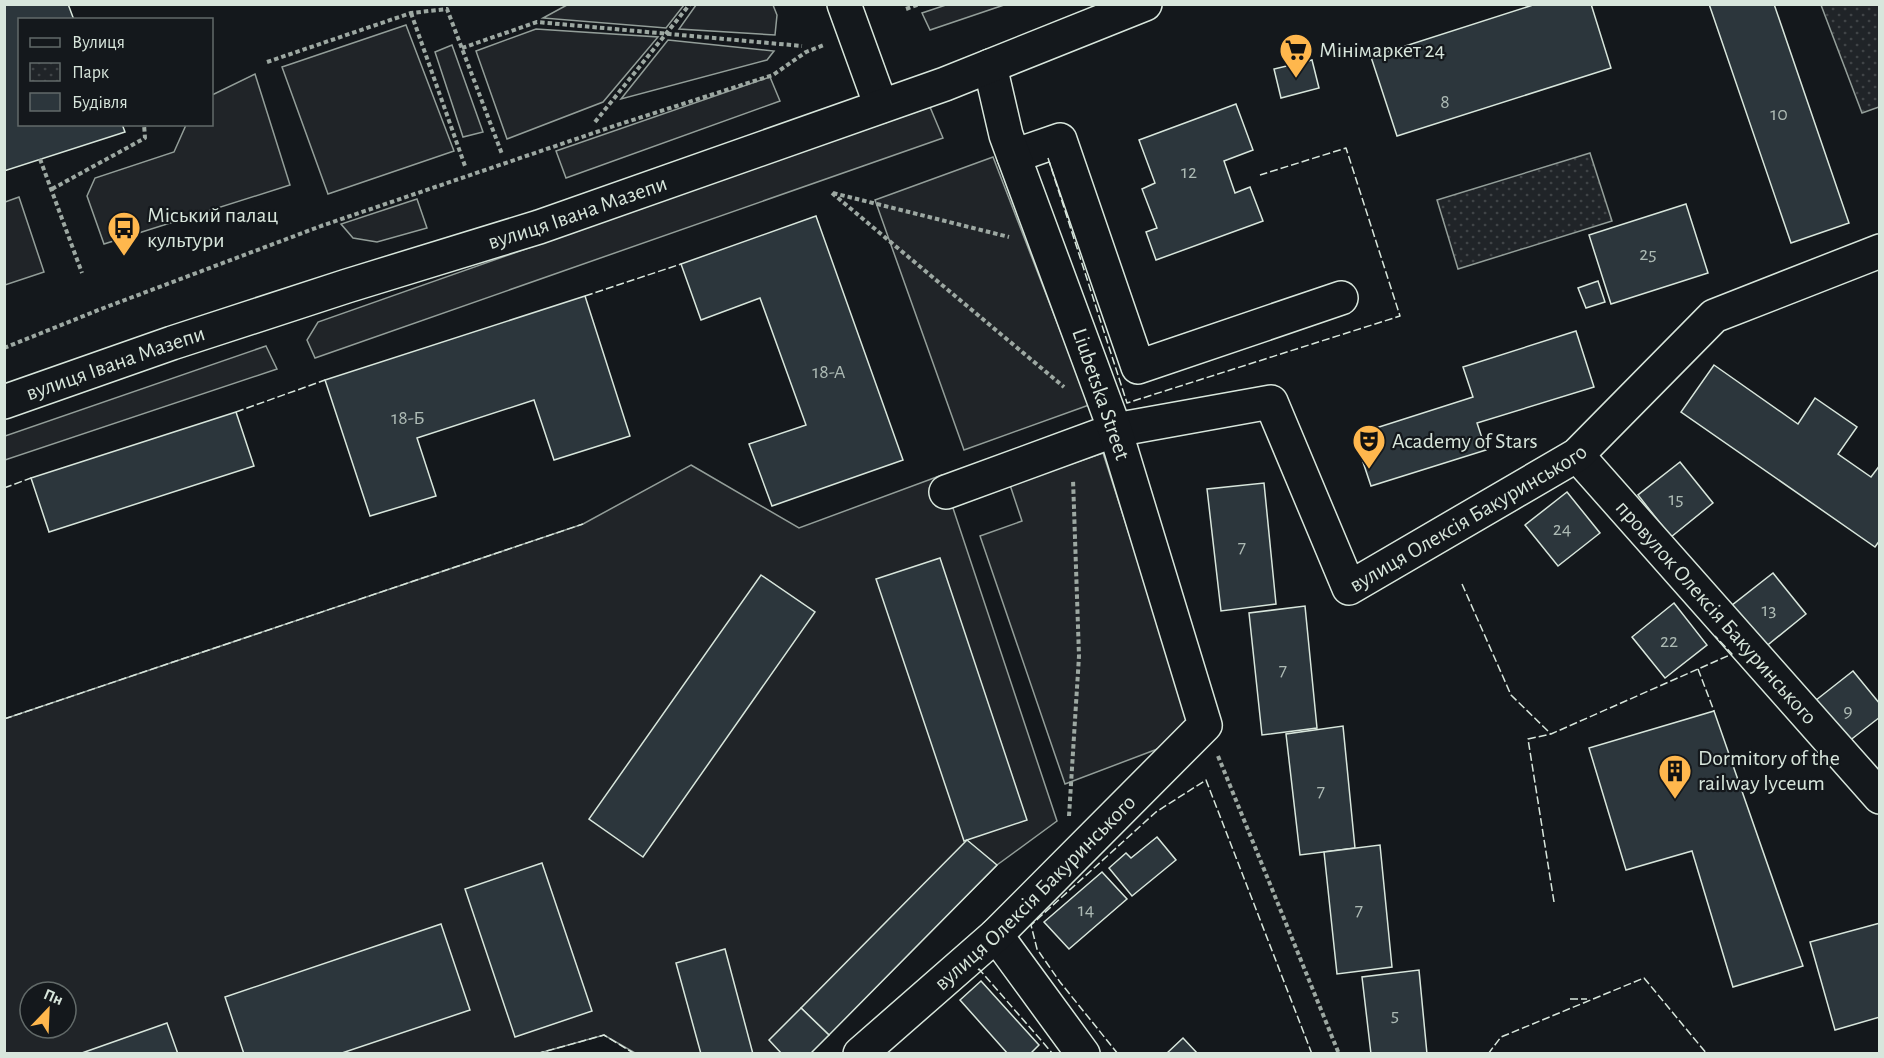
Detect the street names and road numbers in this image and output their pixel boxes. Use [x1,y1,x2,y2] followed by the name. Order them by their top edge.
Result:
[485,172,670,253] street label: вулиця Івана Мазепи
[23,322,208,404] street label: вулиця Івана Мазепи
[1068,325,1134,463] street label: Liubetska Street
[1346,441,1591,596] street label: вулиця Олексія Бакуринського
[1612,496,1821,728] street label: провулок Олексія Бакуринського
[930,791,1140,995] street label: вулиця Олексія Бакуринського

